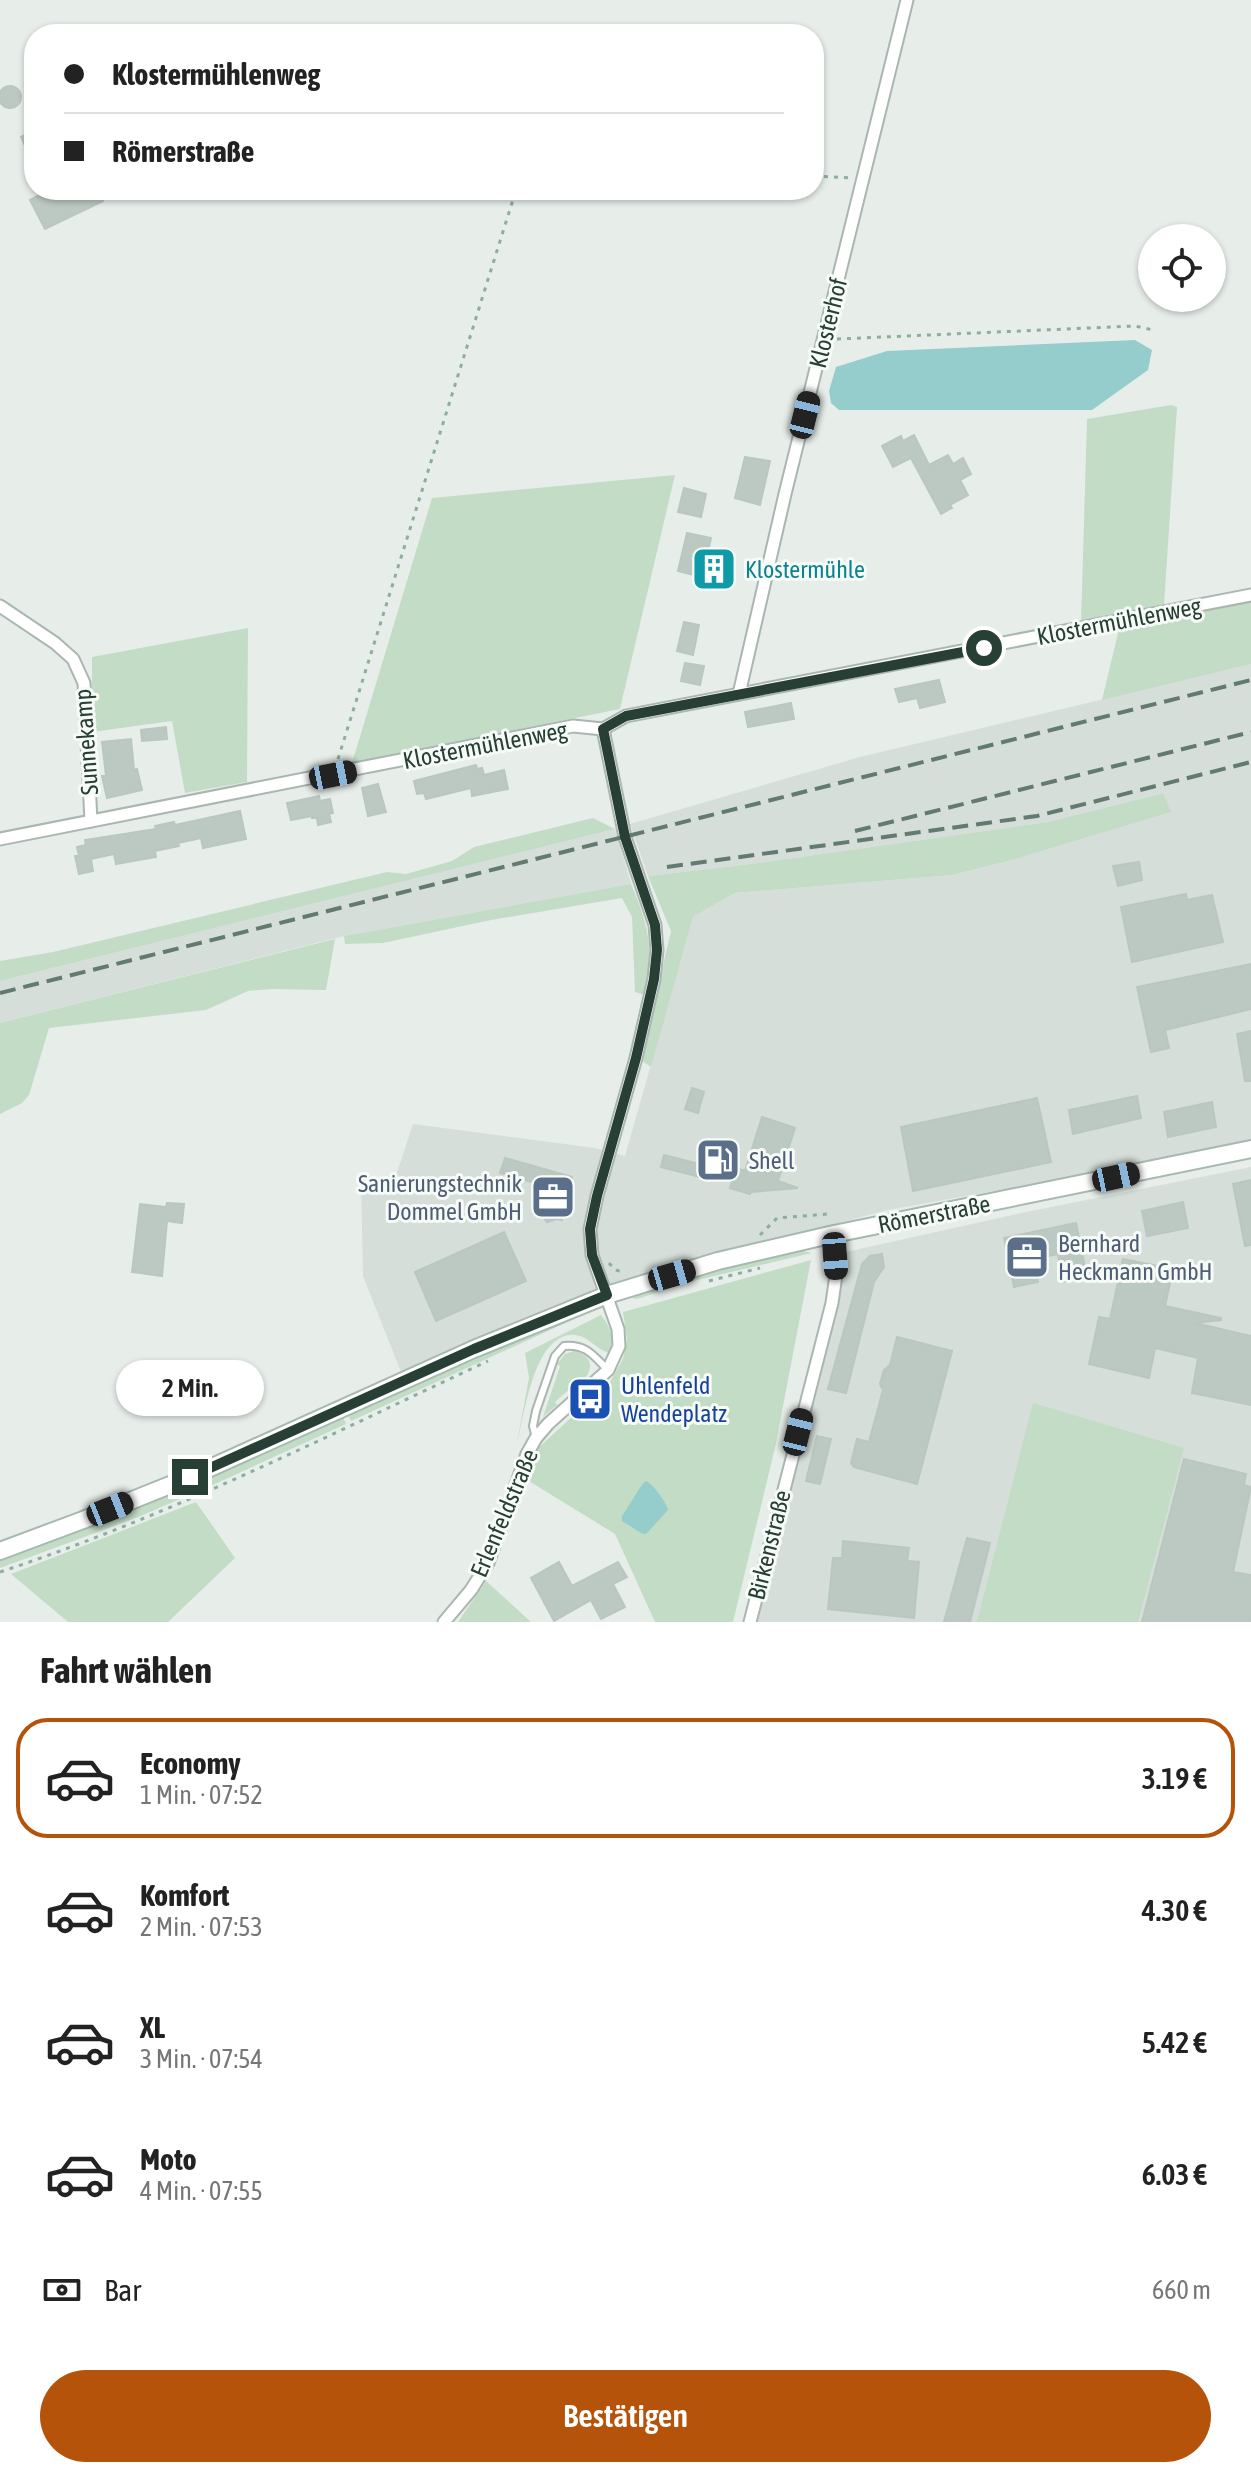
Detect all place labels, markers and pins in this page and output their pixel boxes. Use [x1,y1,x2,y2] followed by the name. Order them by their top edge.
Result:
[690,545,738,593] building icon: Klostermühle
[745,556,865,583] place label: Klostermühle
[694,1136,742,1184] fuel station icon: Shell
[749,1147,795,1174] place label: Shell
[358,1170,522,1225] place label: Sanierungstechnik Dommel GmbH
[529,1173,577,1221] office icon: Sanierungstechnik Dommel GmbH
[1058,1230,1213,1285] place label: Bernhard Heckmann GmbH
[1003,1233,1051,1281] office icon: Bernhard Heckmann GmbH
[621,1372,727,1427] place label: Uhlenfeld Wendeplatz
[566,1375,614,1423] bus stop icon: Uhlenfeld Wendeplatz

